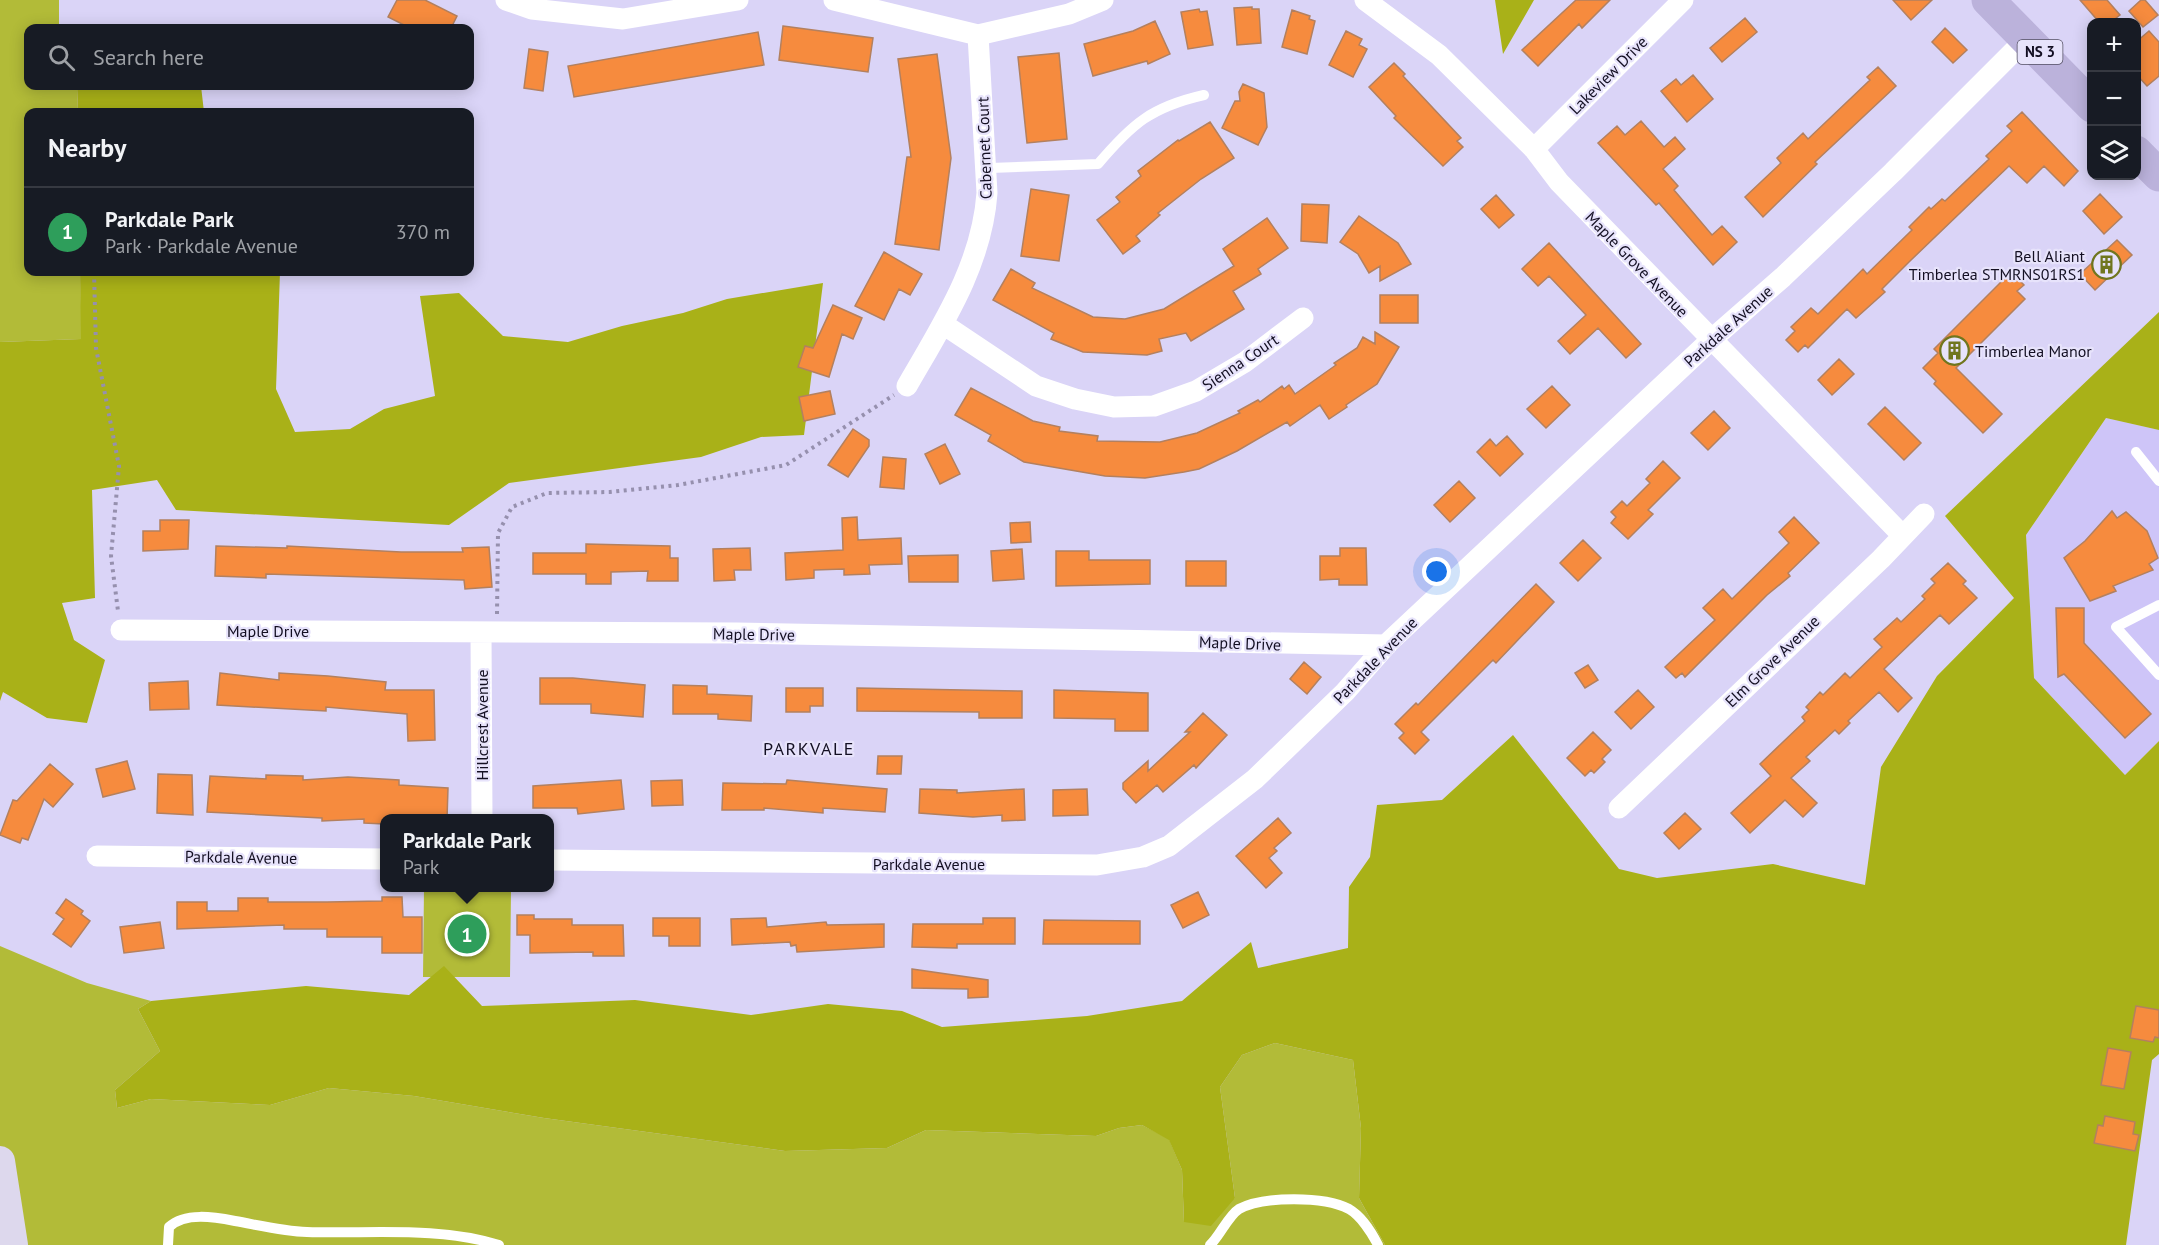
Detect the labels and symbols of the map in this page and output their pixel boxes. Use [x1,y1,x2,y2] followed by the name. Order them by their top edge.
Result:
[1565,32,1651,118] street label: Lakeview Drive
[2018,40,2062,64] road number: NS 3
[972,96,996,200] street label: Cabernet Court
[1581,207,1693,321] street label: Maple Grove Avenue
[1909,246,2086,284] place label: Bell Aliant Timberlea STMRNS01RS1
[2090,249,2122,281] building icon: Bell Aliant Timberlea STMRNS01RS1
[1680,281,1776,371] street label: Parkdale Avenue
[1198,329,1282,395] street label: Sienna Court
[1938,335,1970,367] building icon: Timberlea Manor
[1975,341,2092,361] place label: Timberlea Manor
[1422,557,1451,586] your location
[1721,611,1823,711] street label: Elm Grove Avenue
[1329,613,1421,707] street label: Parkdale Avenue
[227,621,309,641] street label: Maple Drive
[713,623,795,645] street label: Maple Drive
[1199,632,1281,654] street label: Maple Drive
[472,669,492,781] street label: Hillcrest Avenue
[763,737,855,760] district label: PARKVALE
[185,846,297,868] street label: Parkdale Avenue
[873,854,985,874] street label: Parkdale Avenue
[448,912,486,956] pin: 1

